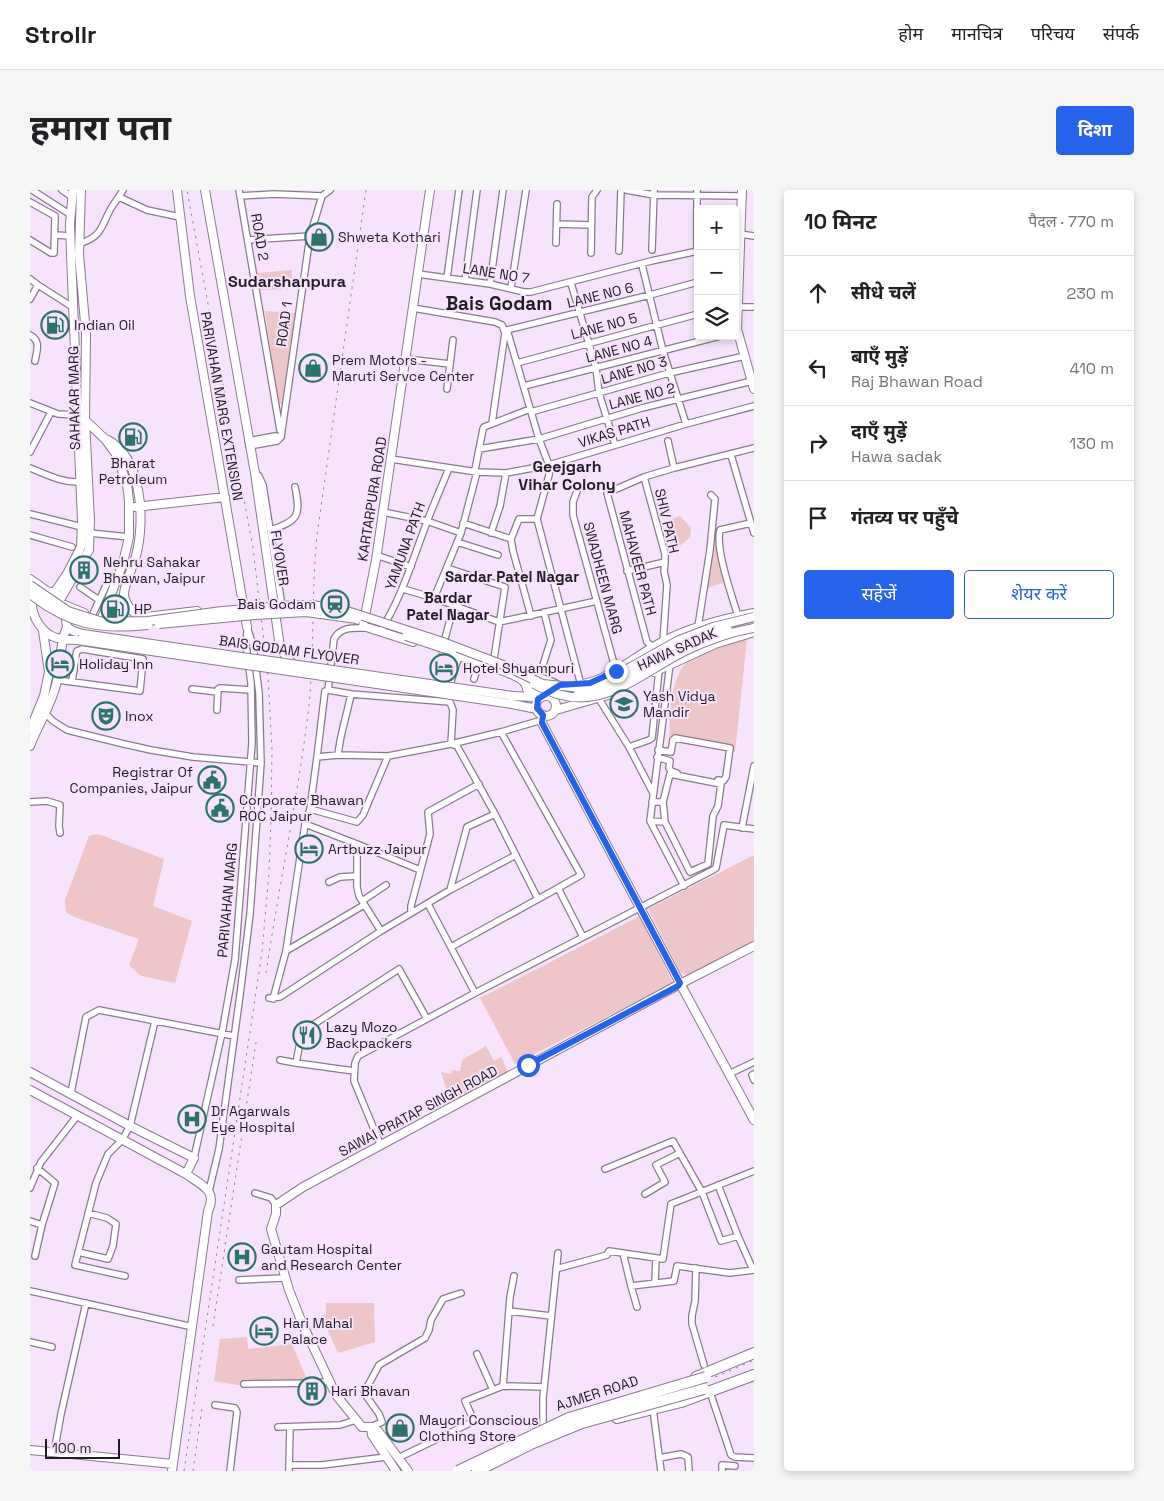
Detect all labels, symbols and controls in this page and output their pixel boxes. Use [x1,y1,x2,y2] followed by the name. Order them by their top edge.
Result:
[25,19,97,50] text: Strollr
[898,22,923,45] text: होम
[951,22,1003,45] text: मानचित्र
[1031,22,1075,45] text: परिचय
[1103,22,1139,45] text: संपर्क
[30,106,171,150] text: हमारा पता
[1056,106,1134,155] button: दिशा
[694,205,739,340] map controls
[694,205,739,250] button: +
[804,208,877,235] text: 10 मिनट
[1028,211,1114,232] text: पैदल · 770 m
[247,212,273,262] street label: ROAD 2
[304,222,334,252] shop icon: Shweta Kothari
[338,228,441,246] place label: Shweta Kothari
[694,250,739,295] button: −
[461,259,531,287] street label: LANE NO 7
[228,271,346,292] district label: Sudarshanpura
[565,278,635,312] street label: LANE NO 6
[804,279,832,307] icon: ahead
[851,280,916,305] text: सीधे चलें
[1067,283,1114,304] text: 230 m
[446,291,552,316] district label: Bais Godam
[694,295,739,340] button: layers
[272,300,296,348] street label: ROAD 1
[569,309,639,343] street label: LANE NO 5
[40,310,70,340] fuel station icon: Indian Oil
[196,310,248,502] street label: PARIVAHAN MARG EXTENSION
[74,316,135,334] place label: Indian Oil
[584,331,655,367] street label: LANE NO 4
[851,344,908,369] text: बाएँ मुड़ें
[64,346,84,450] street label: SAHAKAR MARG
[332,351,475,385] place label: Prem Motors - Maruti Servce Center
[599,352,669,388] street label: LANE NO 3
[298,353,328,383] shop icon: Prem Motors - Maruti Servce Center
[804,354,832,382] icon: left
[1070,358,1114,379] text: 410 m
[851,371,983,392] text: Raj Bhawan Road
[607,379,677,413] street label: LANE NO 2
[576,413,652,451] street label: VIKAS PATH
[851,419,907,444] text: दाएँ मुड़ें
[118,422,148,452] fuel station icon: Bharat Petroleum
[804,429,832,457] icon: right
[1070,433,1114,454] text: 130 m
[353,435,391,563] street label: KARTARPURA ROAD
[851,446,942,467] text: Hawa sadak
[99,454,167,488] place label: Bharat Petroleum
[518,456,616,495] district label: Geejgarh Vihar Colony
[651,487,683,555] street label: SHIV PATH
[381,500,429,592] street label: YAMUNA PATH
[804,504,832,532] icon: arrive
[851,505,958,530] text: गंतव्य पर पहुँचे
[615,509,661,617] street label: MAHAVEER PATH
[579,520,627,636] street label: SWADHEEN MARG
[267,529,293,587] street label: FLYOVER
[103,553,205,587] place label: Nehru Sahakar Bhawan, Jaipur
[69,555,99,585] building icon: Nehru Sahakar Bhawan, Jaipur
[445,567,579,586] district label: Sardar Patel Nagar
[804,570,954,619] button: सहेजें
[964,570,1114,619] button: शेयर करें
[407,588,489,624] district label: Bardar Patel Nagar
[320,589,350,619] station icon: Bais Godam
[100,594,130,624] fuel station icon: HP
[237,595,316,613] place label: Bais Godam
[134,600,152,618] place label: HP
[634,623,720,675] street label: HAWA SADAK
[218,631,361,669] street label: BAIS GODAM FLYOVER
[45,649,75,679] hotel icon: Holiday Inn
[429,653,459,683] hotel icon: Hotel Shyampuri
[79,655,153,673] place label: Holiday Inn
[463,659,574,677] place label: Hotel Shyampuri
[605,660,628,683] route end
[643,687,716,721] place label: Yash Vidya Mandir
[609,689,639,719] school or university icon: Yash Vidya Mandir
[91,701,121,731] theatre icon: Inox
[125,707,154,725] place label: Inox
[70,763,193,797] place label: Registrar Of Companies, Jaipur
[197,765,227,795] public building icon: Registrar Of Companies, Jaipur
[239,791,364,825] place label: Corporate Bhawan ROC Jaipur
[205,793,235,823] public building icon: Corporate Bhawan ROC Jaipur
[294,834,324,864] hotel icon: Artbuzz Jaipur
[328,840,427,858] place label: Artbuzz Jaipur
[213,842,241,958] street label: PARIVAHAN MARG
[326,1018,412,1052] place label: Lazy Mozo Backpackers
[292,1020,322,1050] restaurant icon: Lazy Mozo Backpackers
[517,1054,540,1077] route start
[336,1061,500,1161] street label: SAWAI PRATAP SINGH ROAD
[211,1102,295,1136] place label: Dr Agarwals Eye Hospital
[177,1104,207,1134] hospital icon: Dr Agarwals Eye Hospital
[261,1240,402,1274] place label: Gautam Hospital and Research Center
[227,1242,257,1272] hospital icon: Gautam Hospital and Research Center
[283,1314,353,1348] place label: Hari Mahal Palace
[249,1316,279,1346] hotel icon: Hari Mahal Palace
[553,1371,641,1415] street label: AJMER ROAD
[297,1376,327,1406] building icon: Hari Bhavan
[331,1382,410,1400] place label: Hari Bhavan
[419,1411,539,1445] place label: Mayori Conscious Clothing Store
[385,1413,415,1443] shop icon: Mayori Conscious Clothing Store
[45,1436,120,1459] scale bar
[52,1439,91,1457] text: 100 m

